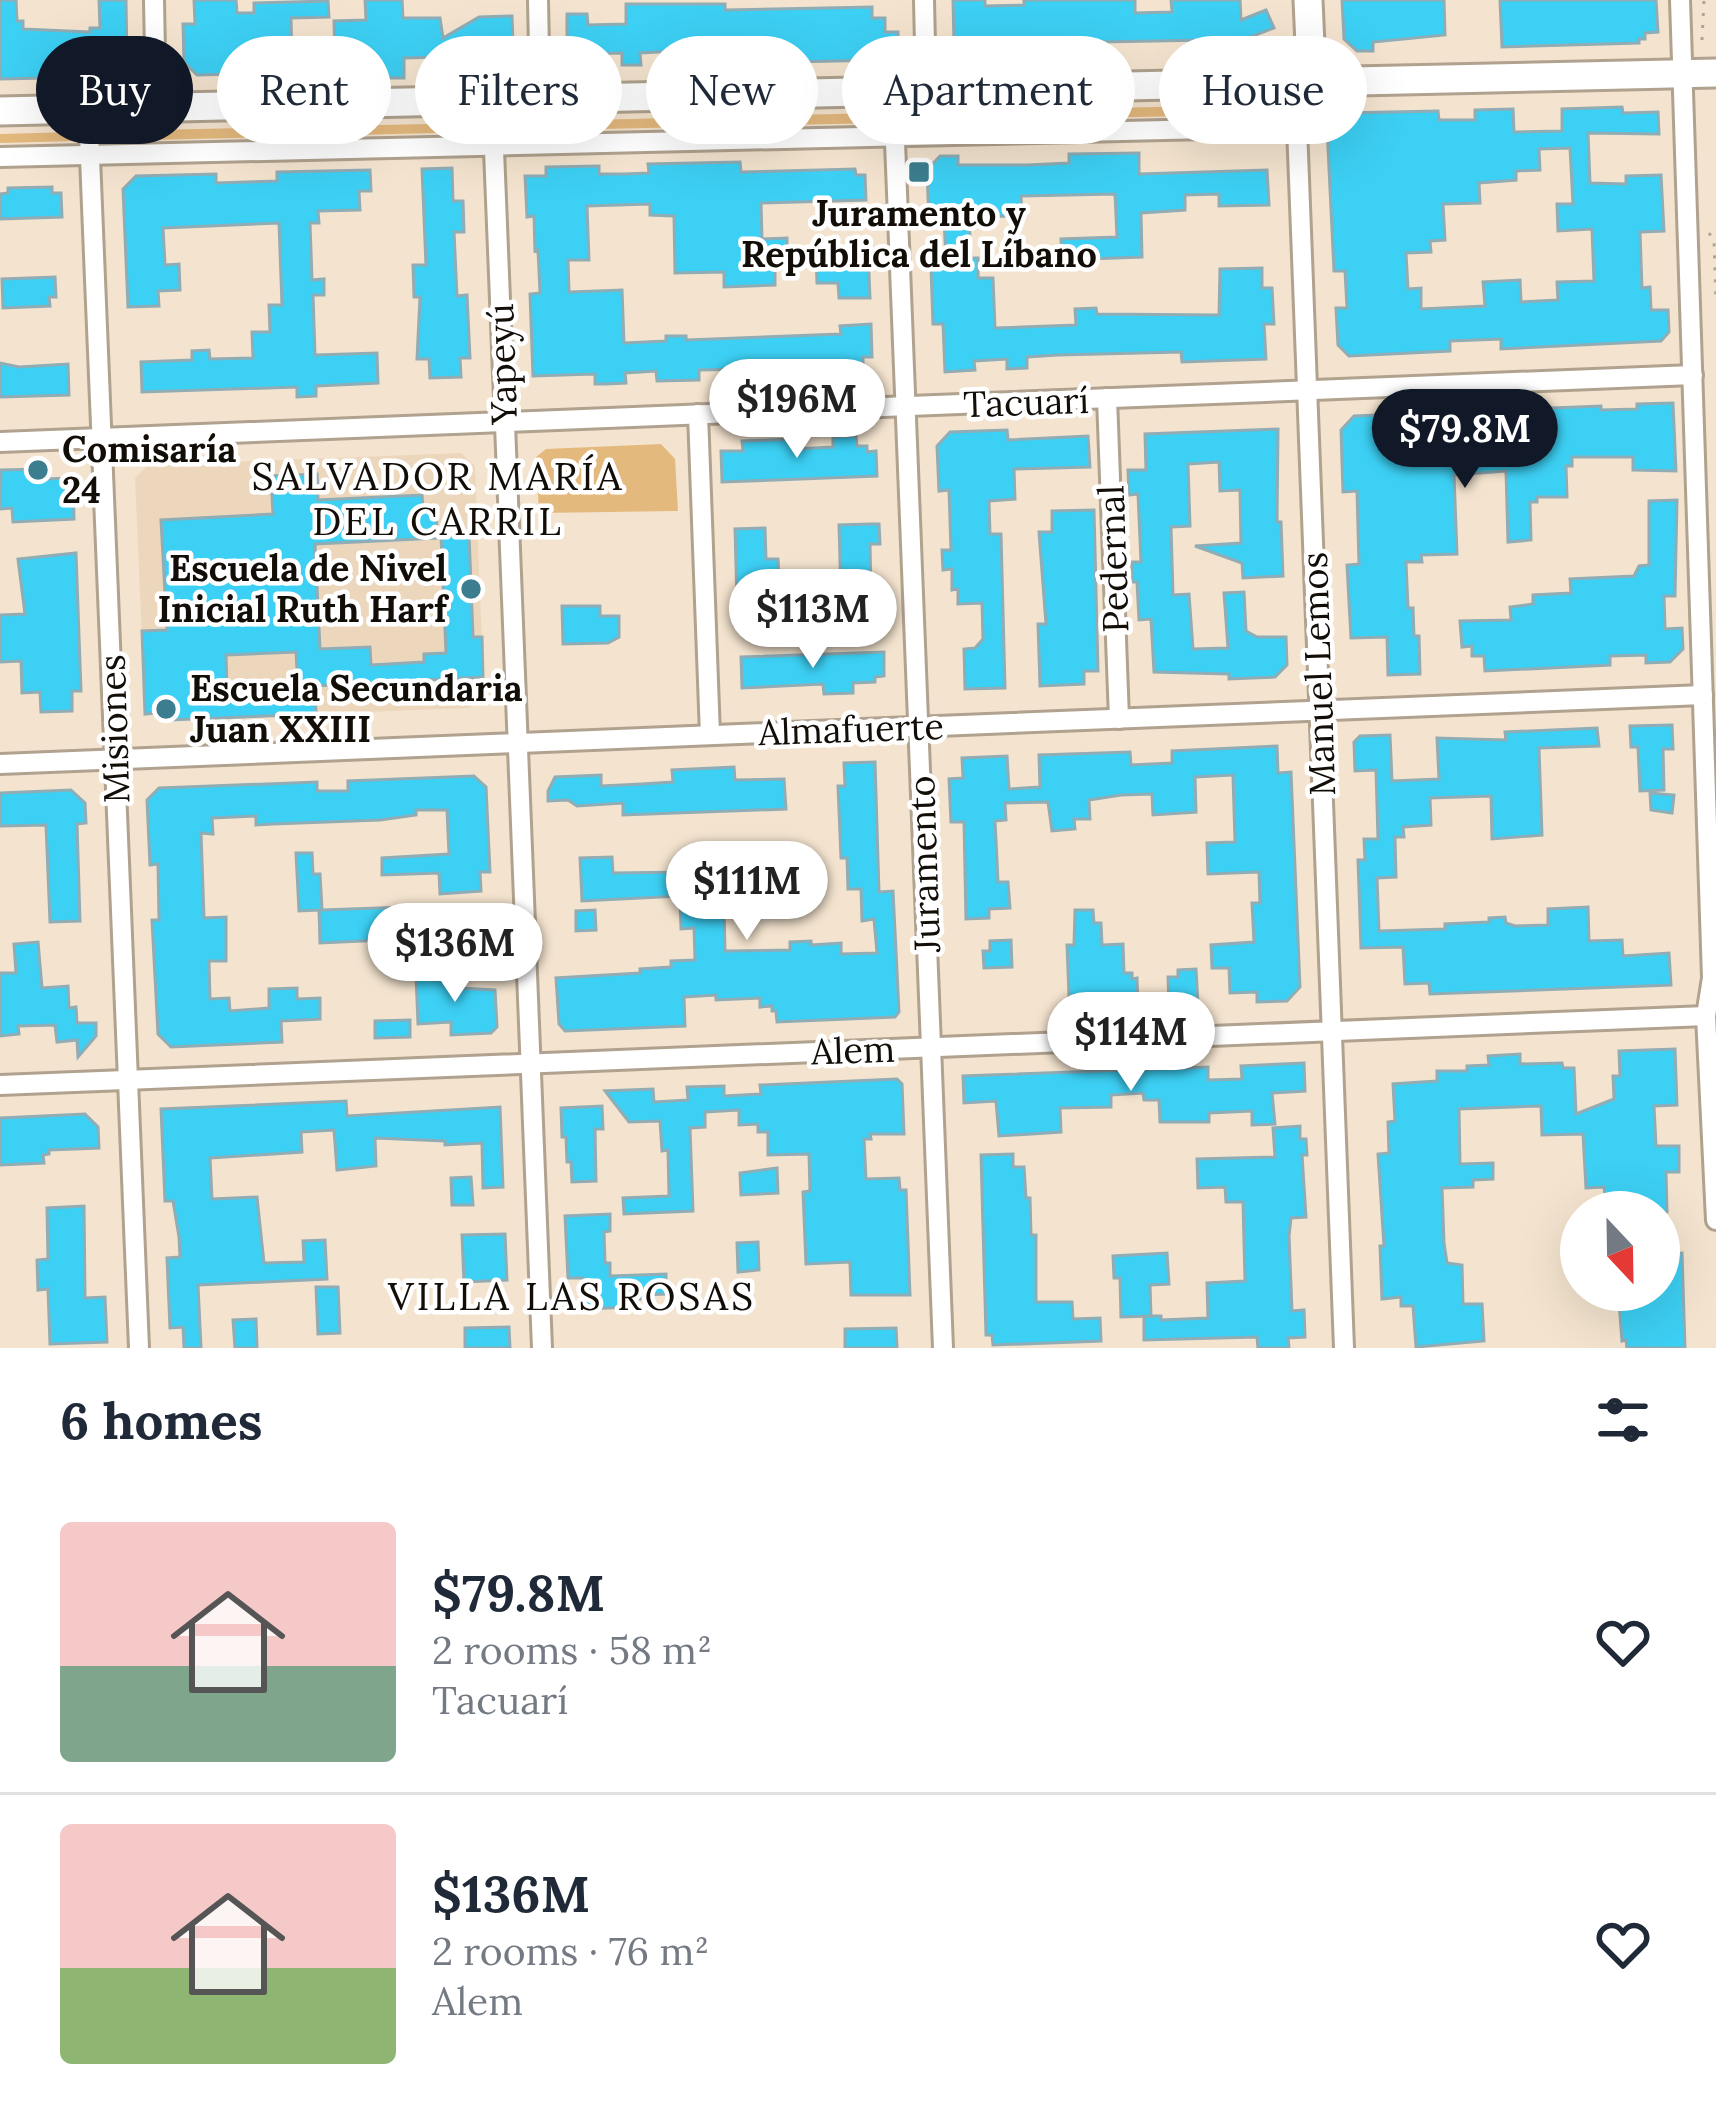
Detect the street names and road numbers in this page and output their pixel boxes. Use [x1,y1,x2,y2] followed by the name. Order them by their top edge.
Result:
[477,303,527,426] street label: Yapeyú
[962,377,1090,427] street label: Tacuarí
[1087,484,1139,634] street label: Pedernal
[1291,551,1345,797] street label: Manuel Lemos
[88,654,140,804] street label: Misiones
[756,703,945,755] street label: Almafuerte
[898,775,950,954] street label: Juramento
[809,1026,896,1074] street label: Alem

